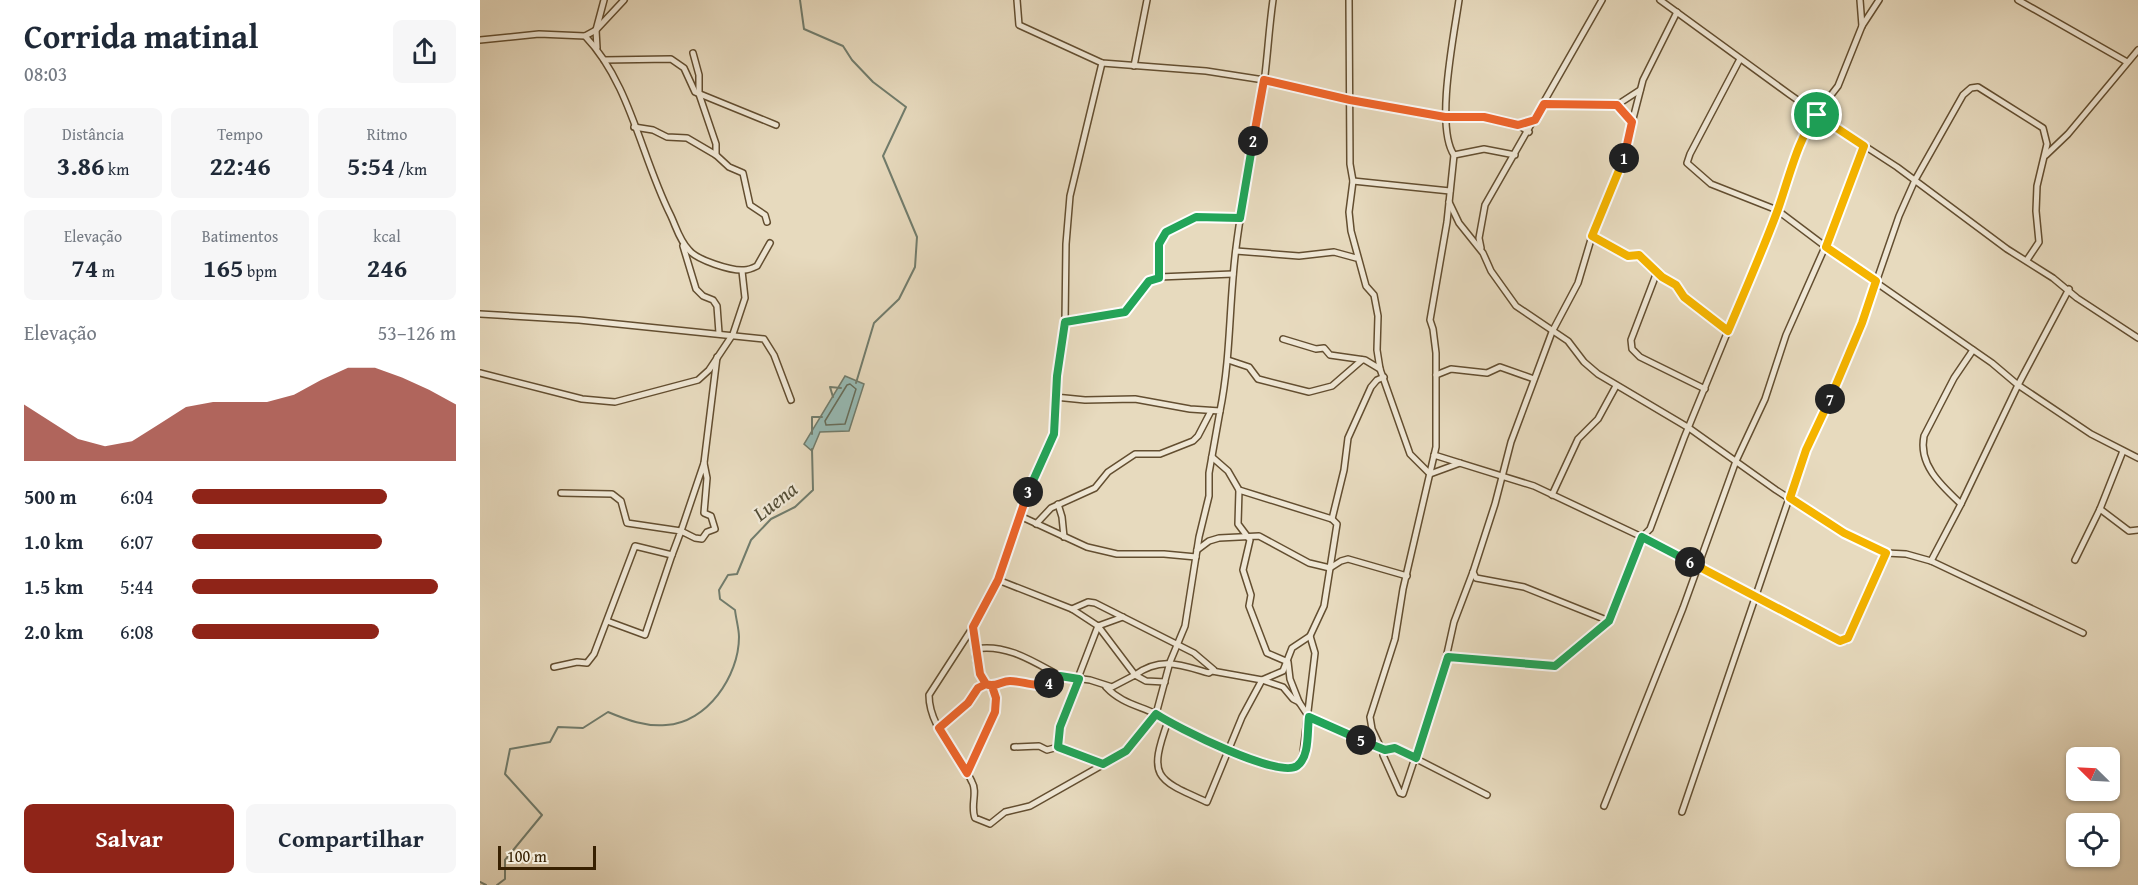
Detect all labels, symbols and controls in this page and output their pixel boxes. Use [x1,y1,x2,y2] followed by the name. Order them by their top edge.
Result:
[24,12,258,60] text: Corrida matinal
[393,20,456,83] button: share
[24,59,67,88] text: 08:03
[1791,89,1842,140] pin
[1800,98,1833,131] icon: arrive
[62,122,124,146] text: Distância
[217,122,263,146] text: Tempo
[367,122,407,146] text: Ritmo
[1238,126,1268,156] pin: 2
[1249,129,1257,153] text: 2
[1609,143,1639,173] pin: 1
[57,146,105,185] text: 3.86
[209,146,271,185] text: 22:46
[347,146,395,185] text: 5:54
[1620,146,1628,170] text: 1
[105,157,129,181] text: km
[395,157,427,181] text: /km
[64,224,122,248] text: Elevação
[202,224,278,248] text: Batimentos
[373,224,401,248] text: kcal
[71,248,98,287] text: 74
[203,248,243,287] text: 165
[367,248,407,287] text: 246
[98,259,115,283] text: m
[243,259,277,283] text: bpm
[24,318,97,347] text: Elevação
[378,318,456,347] text: 53–126 m
[1815,384,1845,414] pin: 7
[1826,387,1834,411] text: 7
[745,473,804,529] water label: Luena
[1013,477,1043,507] pin: 3
[1024,480,1032,504] text: 3
[24,482,77,511] text: 500 m
[120,482,154,511] text: 6:04
[24,527,83,556] text: 1.0 km
[120,527,154,556] text: 6:07
[1675,547,1705,577] pin: 6
[1686,550,1694,574] text: 6
[24,572,83,601] text: 1.5 km
[120,572,154,601] text: 5:44
[24,617,83,646] text: 2.0 km
[120,617,154,646] text: 6:08
[1034,668,1064,698] pin: 4
[1045,671,1053,695] text: 4
[1346,725,1376,755] pin: 5
[1357,728,1365,752] text: 5
[2066,747,2120,801] north arrow
[2066,747,2120,867] map controls
[24,804,234,873] button: Salvar
[246,804,456,873] button: Compartilhar
[2066,813,2120,867] button: locate
[498,843,596,870] scale bar
[507,844,547,868] text: 100 m

